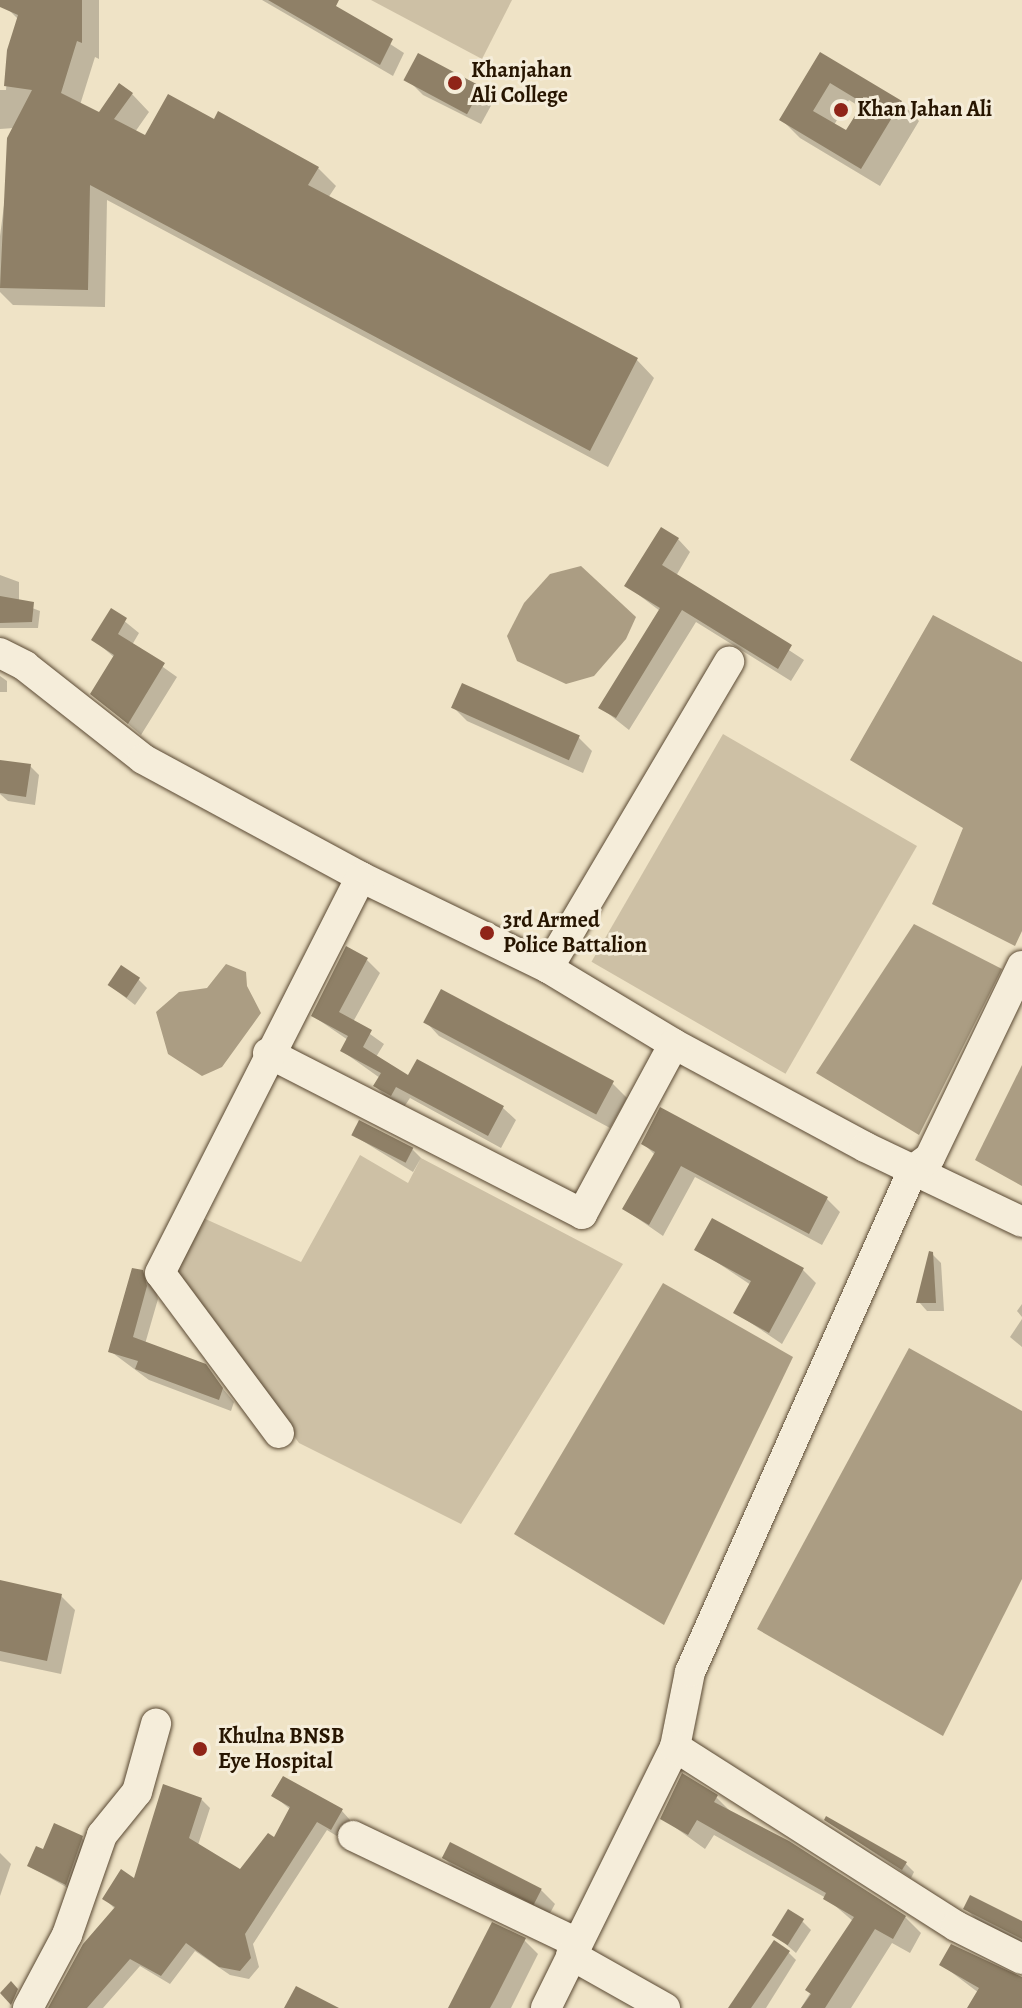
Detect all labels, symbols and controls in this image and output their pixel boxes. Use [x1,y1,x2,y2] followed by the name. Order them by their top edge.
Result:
[471,57,572,108] place label: Khanjahan Ali College
[446,74,464,92] marker: Khanjahan Ali College
[857,97,992,123] place label: Khan Jahan Ali
[832,101,850,119] marker: Khan Jahan Ali
[503,907,647,958] place label: 3rd Armed Police Battalion
[478,924,496,942] marker: 3rd Armed Police Battalion
[218,1723,344,1774] place label: Khulna BNSB Eye Hospital
[189,1738,211,1760] marker: Khulna BNSB Eye Hospital

